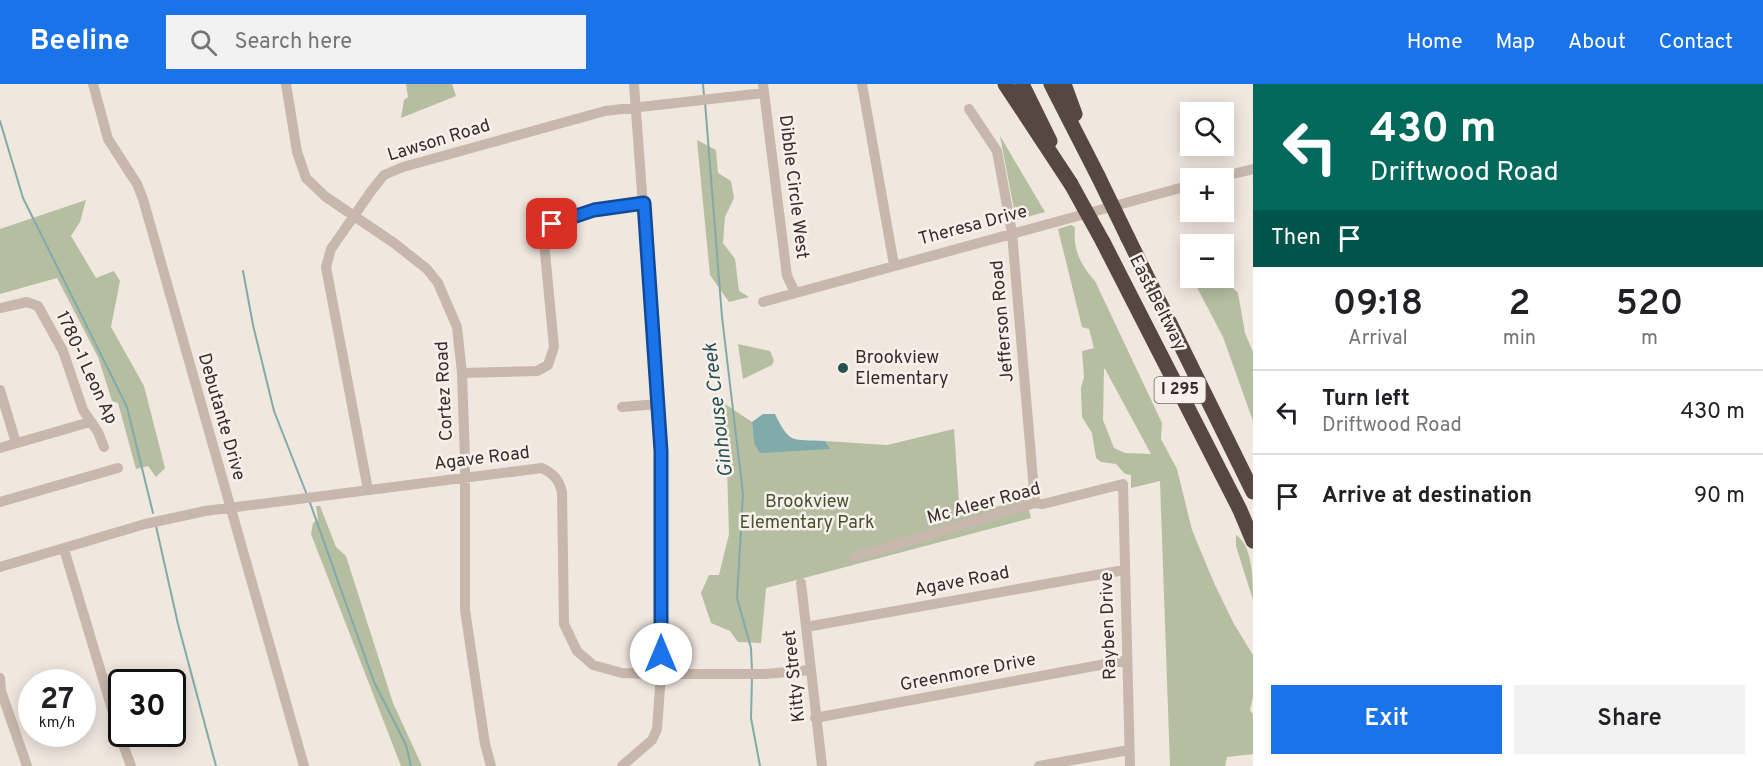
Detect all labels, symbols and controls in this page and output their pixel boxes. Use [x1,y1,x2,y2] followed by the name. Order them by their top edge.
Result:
[166,15,586,69] search box
[30,24,130,60] text: Beeline
[187,26,220,59] icon: search
[235,29,352,56] text: Search here
[1407,29,1463,56] text: Home
[1496,29,1535,56] text: Map
[1568,29,1626,56] text: About
[1659,29,1733,56] text: Contact
[1180,102,1234,288] map controls
[1180,102,1234,156] button: search
[1370,104,1496,157] text: 430 m
[1271,108,1349,186] icon: left
[385,114,493,168] street label: Lawson Road
[773,114,813,260] street label: Dibble Circle West
[1370,156,1559,190] text: Driftwood Road
[1180,168,1234,222] button: +
[526,198,577,249] pin
[916,200,1030,252] street label: Theresa Drive
[535,207,568,240] icon: arrive
[1333,222,1366,255] icon: arrive
[1271,225,1321,252] text: Then
[1180,234,1234,288] button: −
[1123,251,1191,355] street label: East Beltway
[986,259,1020,383] street label: Jefferson Road
[1333,282,1423,328] text: 09:18
[1508,282,1530,328] text: 2
[1616,282,1683,328] text: 520
[50,308,122,428] street label: 1780-1 Leon Ap
[1348,326,1408,352] text: Arrival
[1503,326,1536,352] text: min
[1641,326,1658,352] text: m
[431,340,459,442] street label: Cortez Road
[698,340,740,479] water label: Ginhouse Creek
[855,347,949,391] place label: Brookview Elementary
[192,351,250,483] street label: Debutante Drive
[836,361,850,375] marker: Brookview Elementary
[1154,377,1206,403] road number: I 295
[1322,386,1410,413] text: Turn left
[1271,396,1304,429] icon: left
[1680,399,1745,426] text: 430 m
[1322,413,1462,439] text: Driftwood Road
[433,442,531,476] street label: Agave Road
[925,478,1043,530] street label: Mc Aleer Road
[1271,480,1304,513] icon: arrive
[1322,483,1532,510] text: Arrive at destination
[1694,483,1745,510] text: 90 m
[739,491,875,535] park label: Brookview Elementary Park
[912,562,1012,602] street label: Agave Road
[1096,572,1122,680] street label: Rayben Drive
[629,622,693,686] position arrow
[779,629,811,723] street label: Kitty Street
[898,649,1038,697] street label: Greenmore Drive
[108,669,186,747] speed limit sign: 30
[40,682,74,719] text: 27
[1271,685,1502,754] button: Exit
[1514,685,1745,754] button: Share
[39,714,75,733] text: km/h

